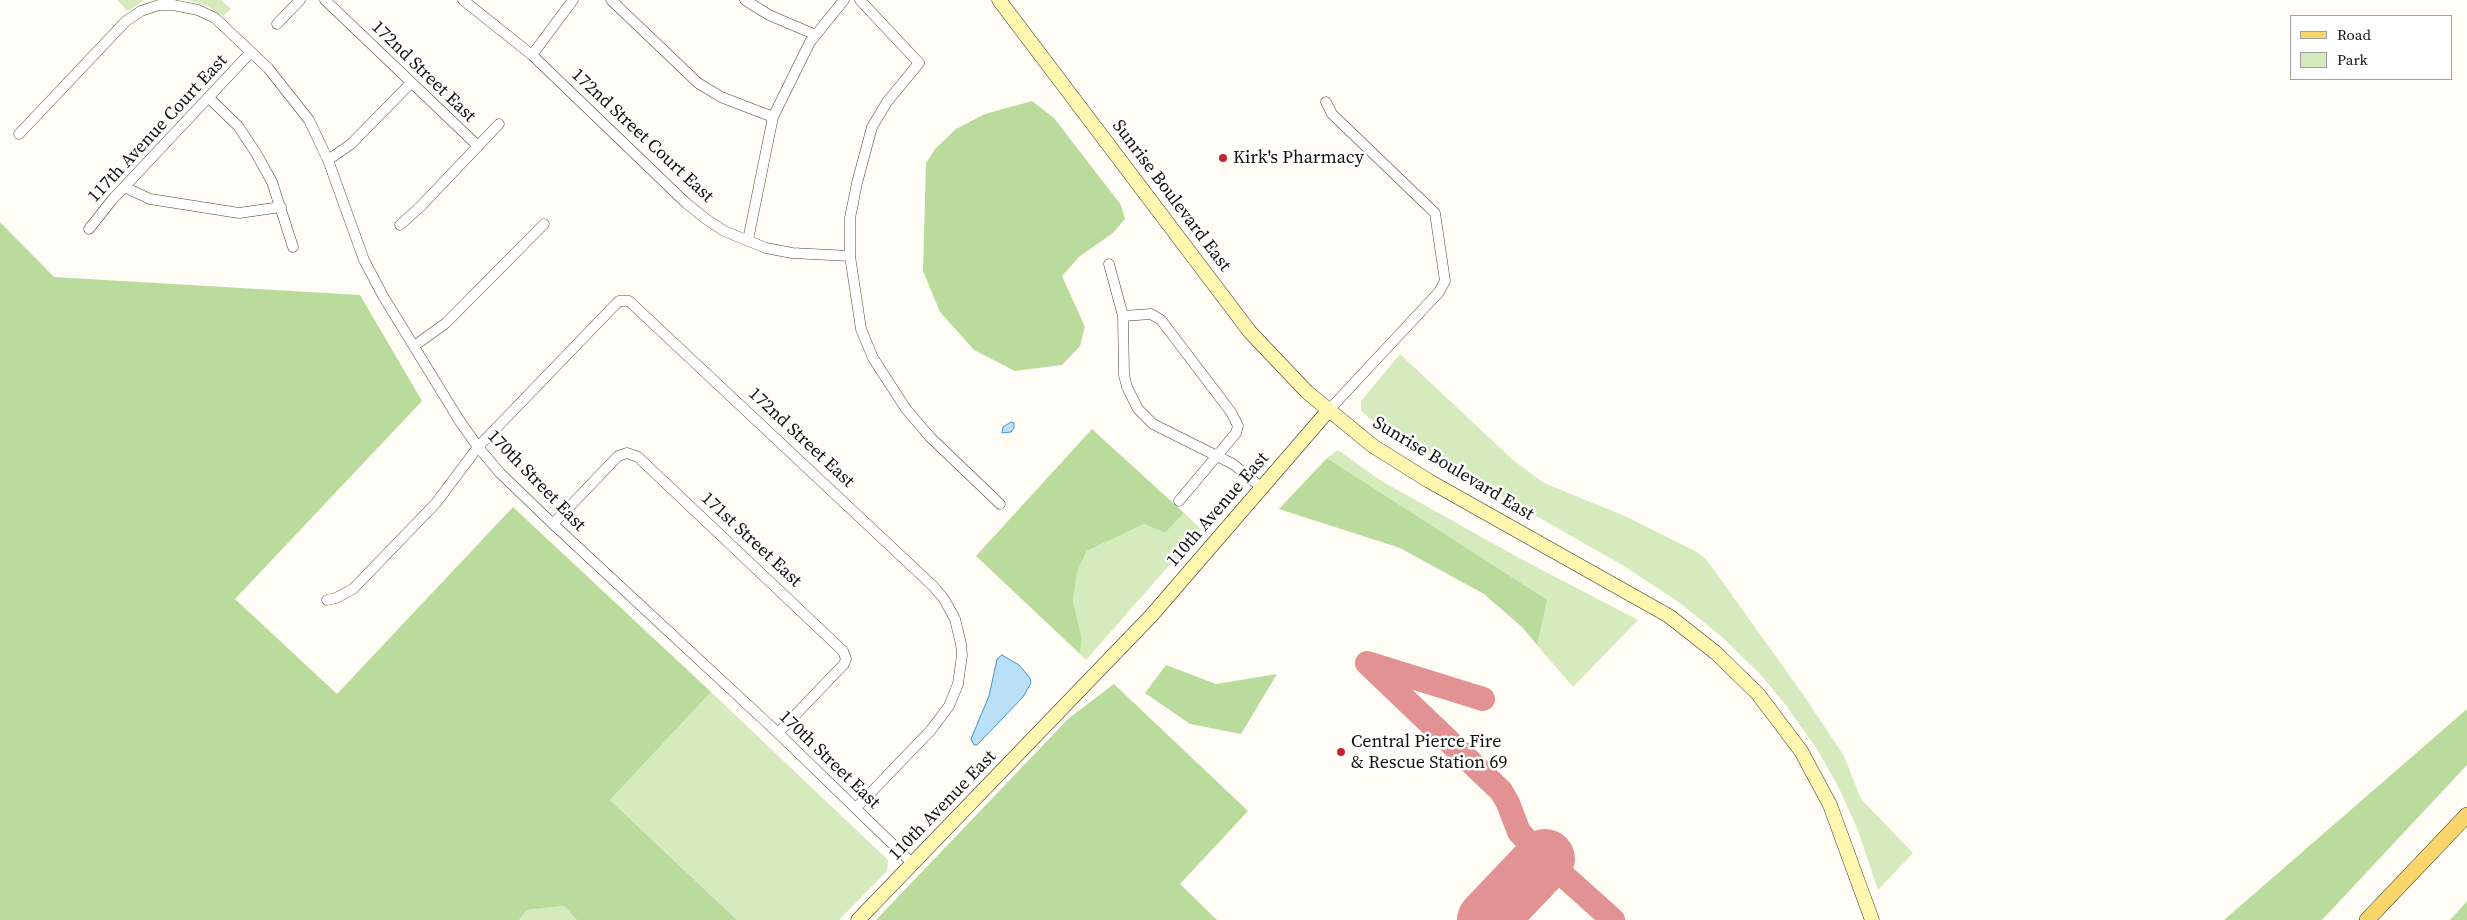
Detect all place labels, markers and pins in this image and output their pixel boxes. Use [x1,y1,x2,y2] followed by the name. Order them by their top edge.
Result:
[1233,147,1364,169] place label: Kirk's Pharmacy
[1217,152,1229,164] marker: Kirk's Pharmacy
[1351,731,1507,774] place label: Central Pierce Fire & Rescue Station 69
[1335,746,1347,758] marker: Central Pierce Fire & Rescue Station 69

